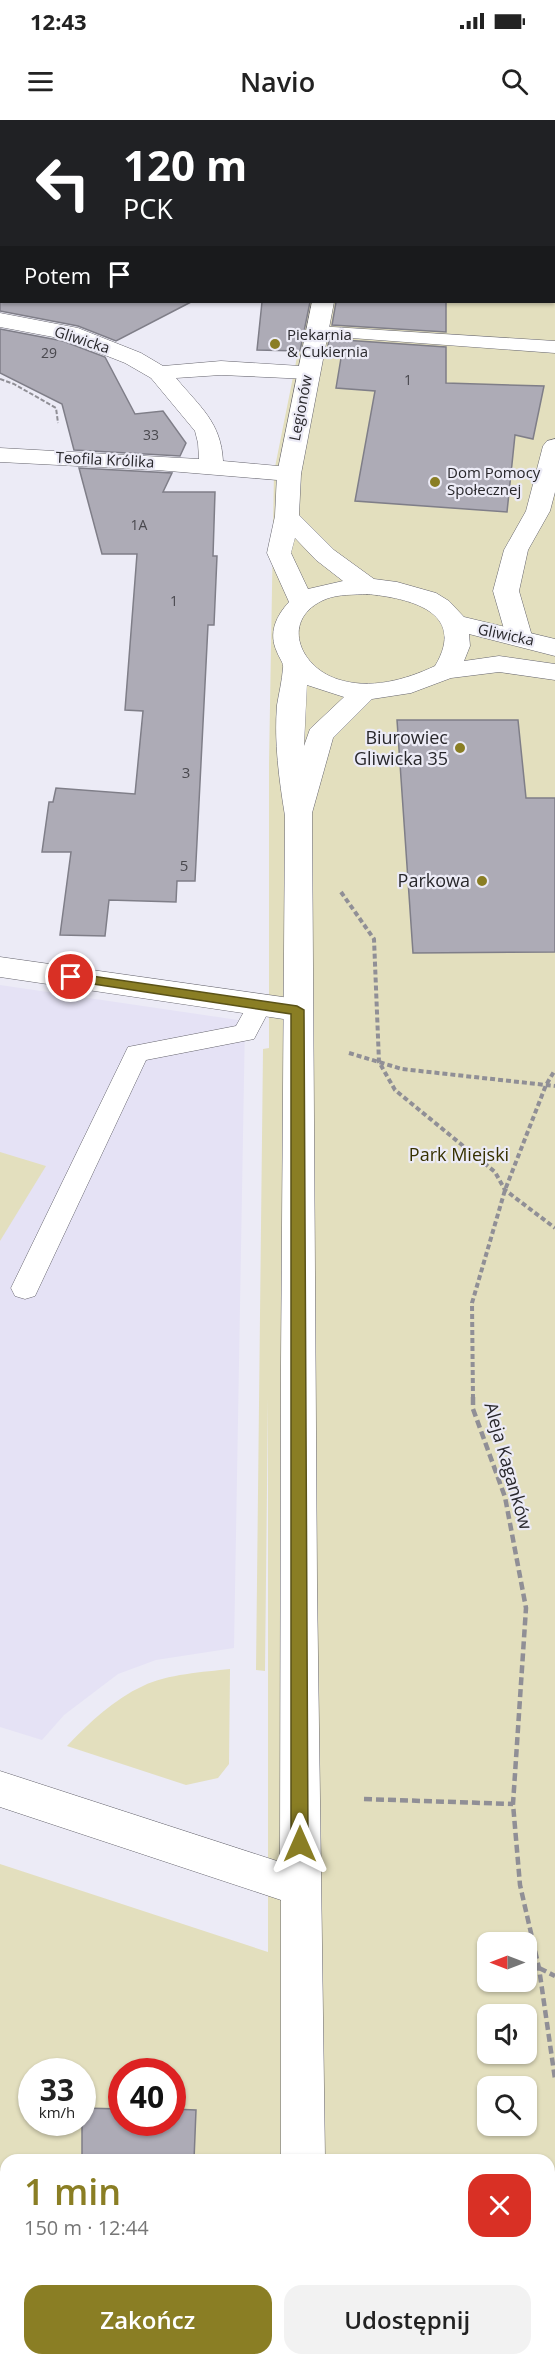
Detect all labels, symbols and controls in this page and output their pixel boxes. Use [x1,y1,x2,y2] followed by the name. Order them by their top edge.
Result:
[30,6,87,36] text: 12:43
[240,63,315,100] text: Navio
[24,65,57,98] icon: menu
[498,65,531,98] icon: search
[123,136,247,193] text: 120 m
[24,144,102,222] icon: left
[123,190,173,227] text: PCK
[103,258,136,291] icon: arrive
[24,260,91,290] text: Potem
[52,321,113,357] street label: Gliwicka
[287,324,368,361] place label: Piekarnia & Cukiernia
[268,337,282,351] marker: Piekarnia & Cukiernia
[41,343,57,362] house number: 29
[404,370,412,389] house number: 1
[284,373,316,443] street label: Legionów
[143,425,159,444] house number: 33
[55,446,155,472] street label: Teofila Królika
[447,462,541,499] place label: Dom Pomocy Społecznej
[428,475,442,489] marker: Dom Pomocy Społecznej
[131,515,148,534] house number: 1A
[170,591,178,610] house number: 1
[476,618,536,650] street label: Gliwicka
[354,725,448,770] place label: Biurowiec Gliwicka 35
[453,741,467,755] marker: Biurowiec Gliwicka 35
[182,762,190,782] house number: 3
[180,855,188,875] house number: 5
[398,868,470,892] place label: Parkowa
[475,874,489,888] marker: Parkowa
[45,951,96,1002] pin
[54,960,87,993] icon: arrive
[409,1142,509,1166] park label: Park Miejski
[479,1399,539,1532] street label: Aleja Kaganków
[268,1812,332,1876] position arrow
[477,1932,537,1992] north arrow
[477,1932,537,2136] map controls
[477,2004,537,2064] button: sound
[108,2058,186,2136] speed limit sign: 40
[40,2069,74,2110] text: 33
[477,2076,537,2136] button: search
[39,2102,75,2122] text: km/h
[24,2167,121,2216] text: 1 min
[468,2174,531,2237] button: close
[24,2214,149,2241] text: 150 m · 12:44
[24,2285,272,2354] button: Zakończ
[284,2285,531,2354] button: Udostępnij

